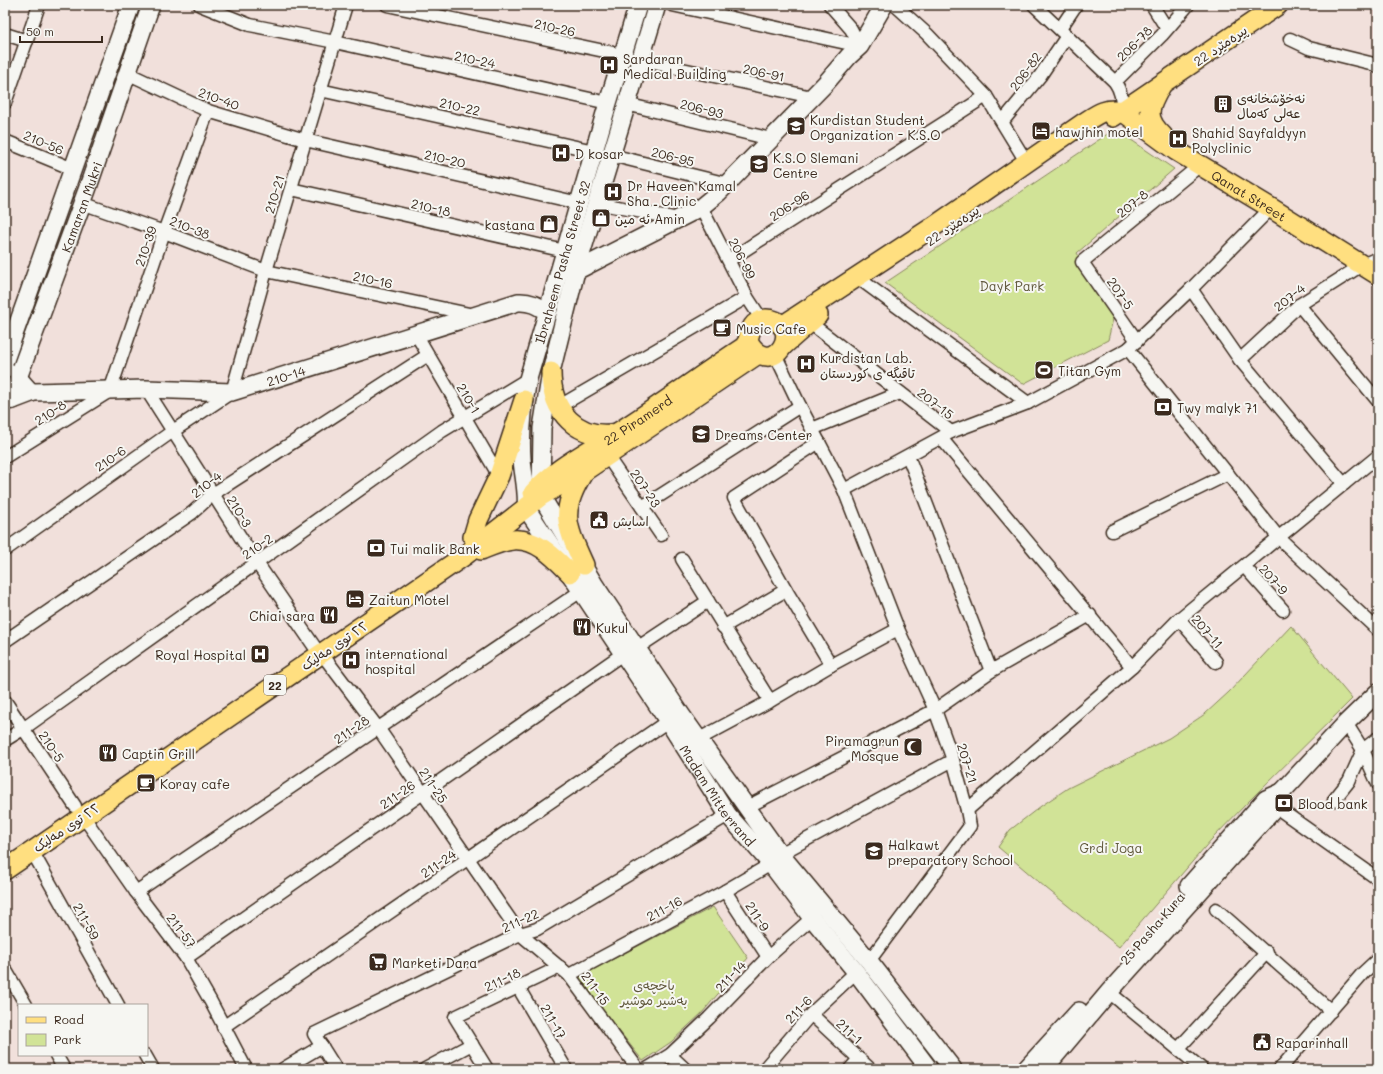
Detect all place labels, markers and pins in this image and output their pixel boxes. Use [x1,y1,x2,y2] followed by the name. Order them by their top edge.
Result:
[623,50,726,82] place label: Sardaran Medical Building
[598,54,620,76] hospital icon: Sardaran Medical Building
[1237,89,1305,123] place label: نەخۆشخانەی عەلی کەمال
[1212,93,1234,115] building icon: نەخۆشخانەی عەلی کەمال
[810,111,941,143] place label: Kurdistan Student Organization - K.S.O
[785,115,807,137] school or university icon: Kurdistan Student Organization - K.S.O
[1030,120,1052,142] hotel icon: hawjhin motel
[1055,123,1143,140] place label: hawjhin motel
[1192,124,1306,156] place label: Shahid Sayfaldyyn Polyclinic
[1167,128,1189,150] hospital icon: Shahid Sayfaldyyn Polyclinic
[550,142,572,164] hospital icon: D kosar
[575,145,624,162] place label: D kosar
[773,149,859,181] place label: K.S.O Slemani Centre
[748,153,770,175] school or university icon: K.S.O Slemani Centre
[627,177,736,209] place label: Dr Haveen Kamal Sha ـ Clinic
[602,181,624,203] hospital icon: Dr Haveen Kamal Sha ـ Clinic
[590,207,612,229] shop icon: ئه مین Amin
[615,210,685,228] place label: ئه مین Amin
[538,213,560,235] shop icon: kastana
[485,216,535,233] place label: kastana
[711,317,733,339] cafe icon: Music Cafe
[736,320,806,337] place label: Music Cafe
[820,349,915,382] place label: Kurdistan Lab. تاقيگه ى كوردستان
[795,353,817,375] hospital icon: Kurdistan Lab. تاقيگه ى كوردستان
[1033,359,1055,381] sports icon: Titan Gym
[1058,362,1121,379] place label: Titan Gym
[1152,396,1174,418] bank icon: Twy malyk 71
[1177,399,1258,416] place label: Twy malyk 71
[690,423,712,445] school or university icon: Dreams Center
[715,426,812,443] place label: Dreams Center
[588,509,610,531] public building icon: اسايش
[613,512,649,530] place label: اسايش
[365,537,387,559] bank icon: Tui malik Bank
[390,540,480,557] place label: Tui malik Bank
[344,588,366,610] hotel icon: Zaitun Motel
[369,591,449,608] place label: Zaitun Motel
[318,604,340,626] restaurant icon: Chiai sara
[249,607,315,624] place label: Chiai sara
[571,616,593,638] restaurant icon: Kukul
[596,619,628,636] place label: Kukul
[249,643,271,665] hospital icon: Royal Hospital
[365,645,448,677] place label: international hospital
[155,646,246,663] place label: Royal Hospital
[340,649,362,671] hospital icon: international hospital
[826,732,899,764] place label: Piramagrun Mosque
[902,736,924,758] mosque icon: Piramagrun Mosque
[97,742,119,764] restaurant icon: Captin Grill
[122,745,195,762] place label: Captin Grill
[135,772,157,794] cafe icon: Koray cafe
[160,775,230,792] place label: Koray cafe
[1273,792,1295,814] bank icon: Blood bank
[1298,795,1368,812] place label: Blood bank
[888,836,1013,868] place label: Halkawt preparatory School
[863,840,885,862] school or university icon: Halkawt preparatory School
[367,951,389,973] supermarket icon: Marketi Dara
[392,954,477,971] place label: Marketi Dara
[1251,1031,1273,1053] public building icon: Raparinhall
[1276,1034,1348,1051] place label: Raparinhall

